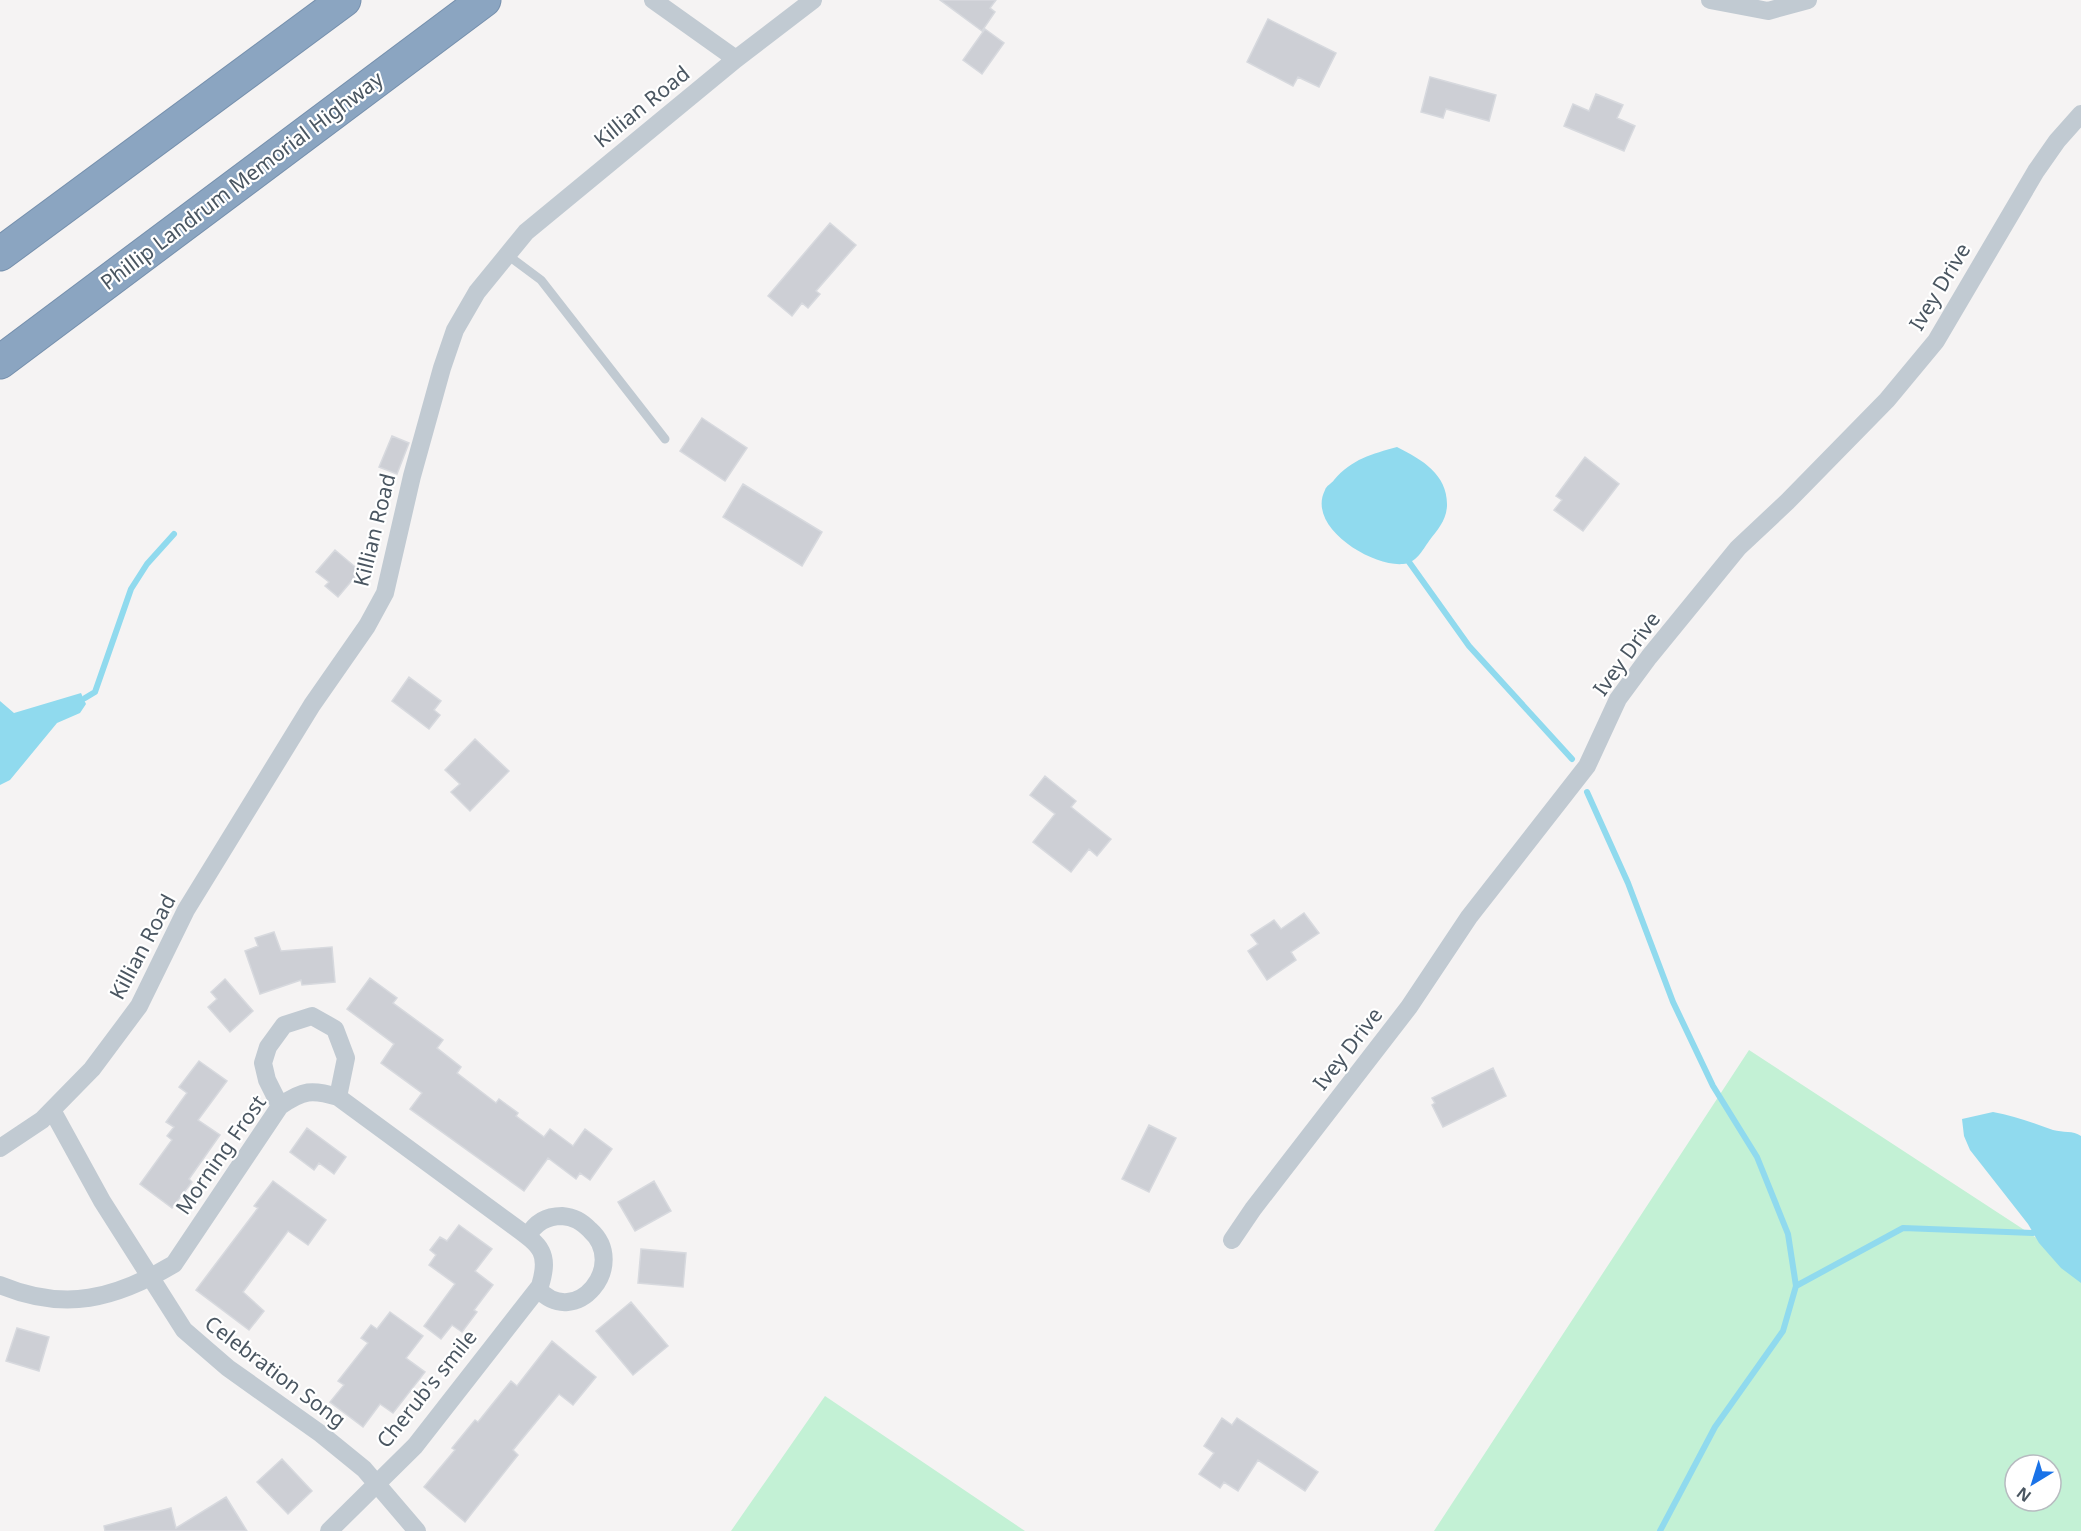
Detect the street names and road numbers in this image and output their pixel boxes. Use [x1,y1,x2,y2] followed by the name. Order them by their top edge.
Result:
[588,59,695,153] street label: Killian Road
[94,64,389,296] street label: Phillip Landrum Memorial Highway
[1902,238,1976,335] street label: Ivey Drive
[346,470,402,589] street label: Killian Road
[1586,606,1666,701] street label: Ivey Drive
[103,889,182,1004] street label: Killian Road
[1306,1001,1388,1095] street label: Ivey Drive
[169,1089,272,1220] street label: Morning Frost
[199,1309,352,1433] street label: Celebration Song
[370,1323,483,1453] street label: Cherub's smile

